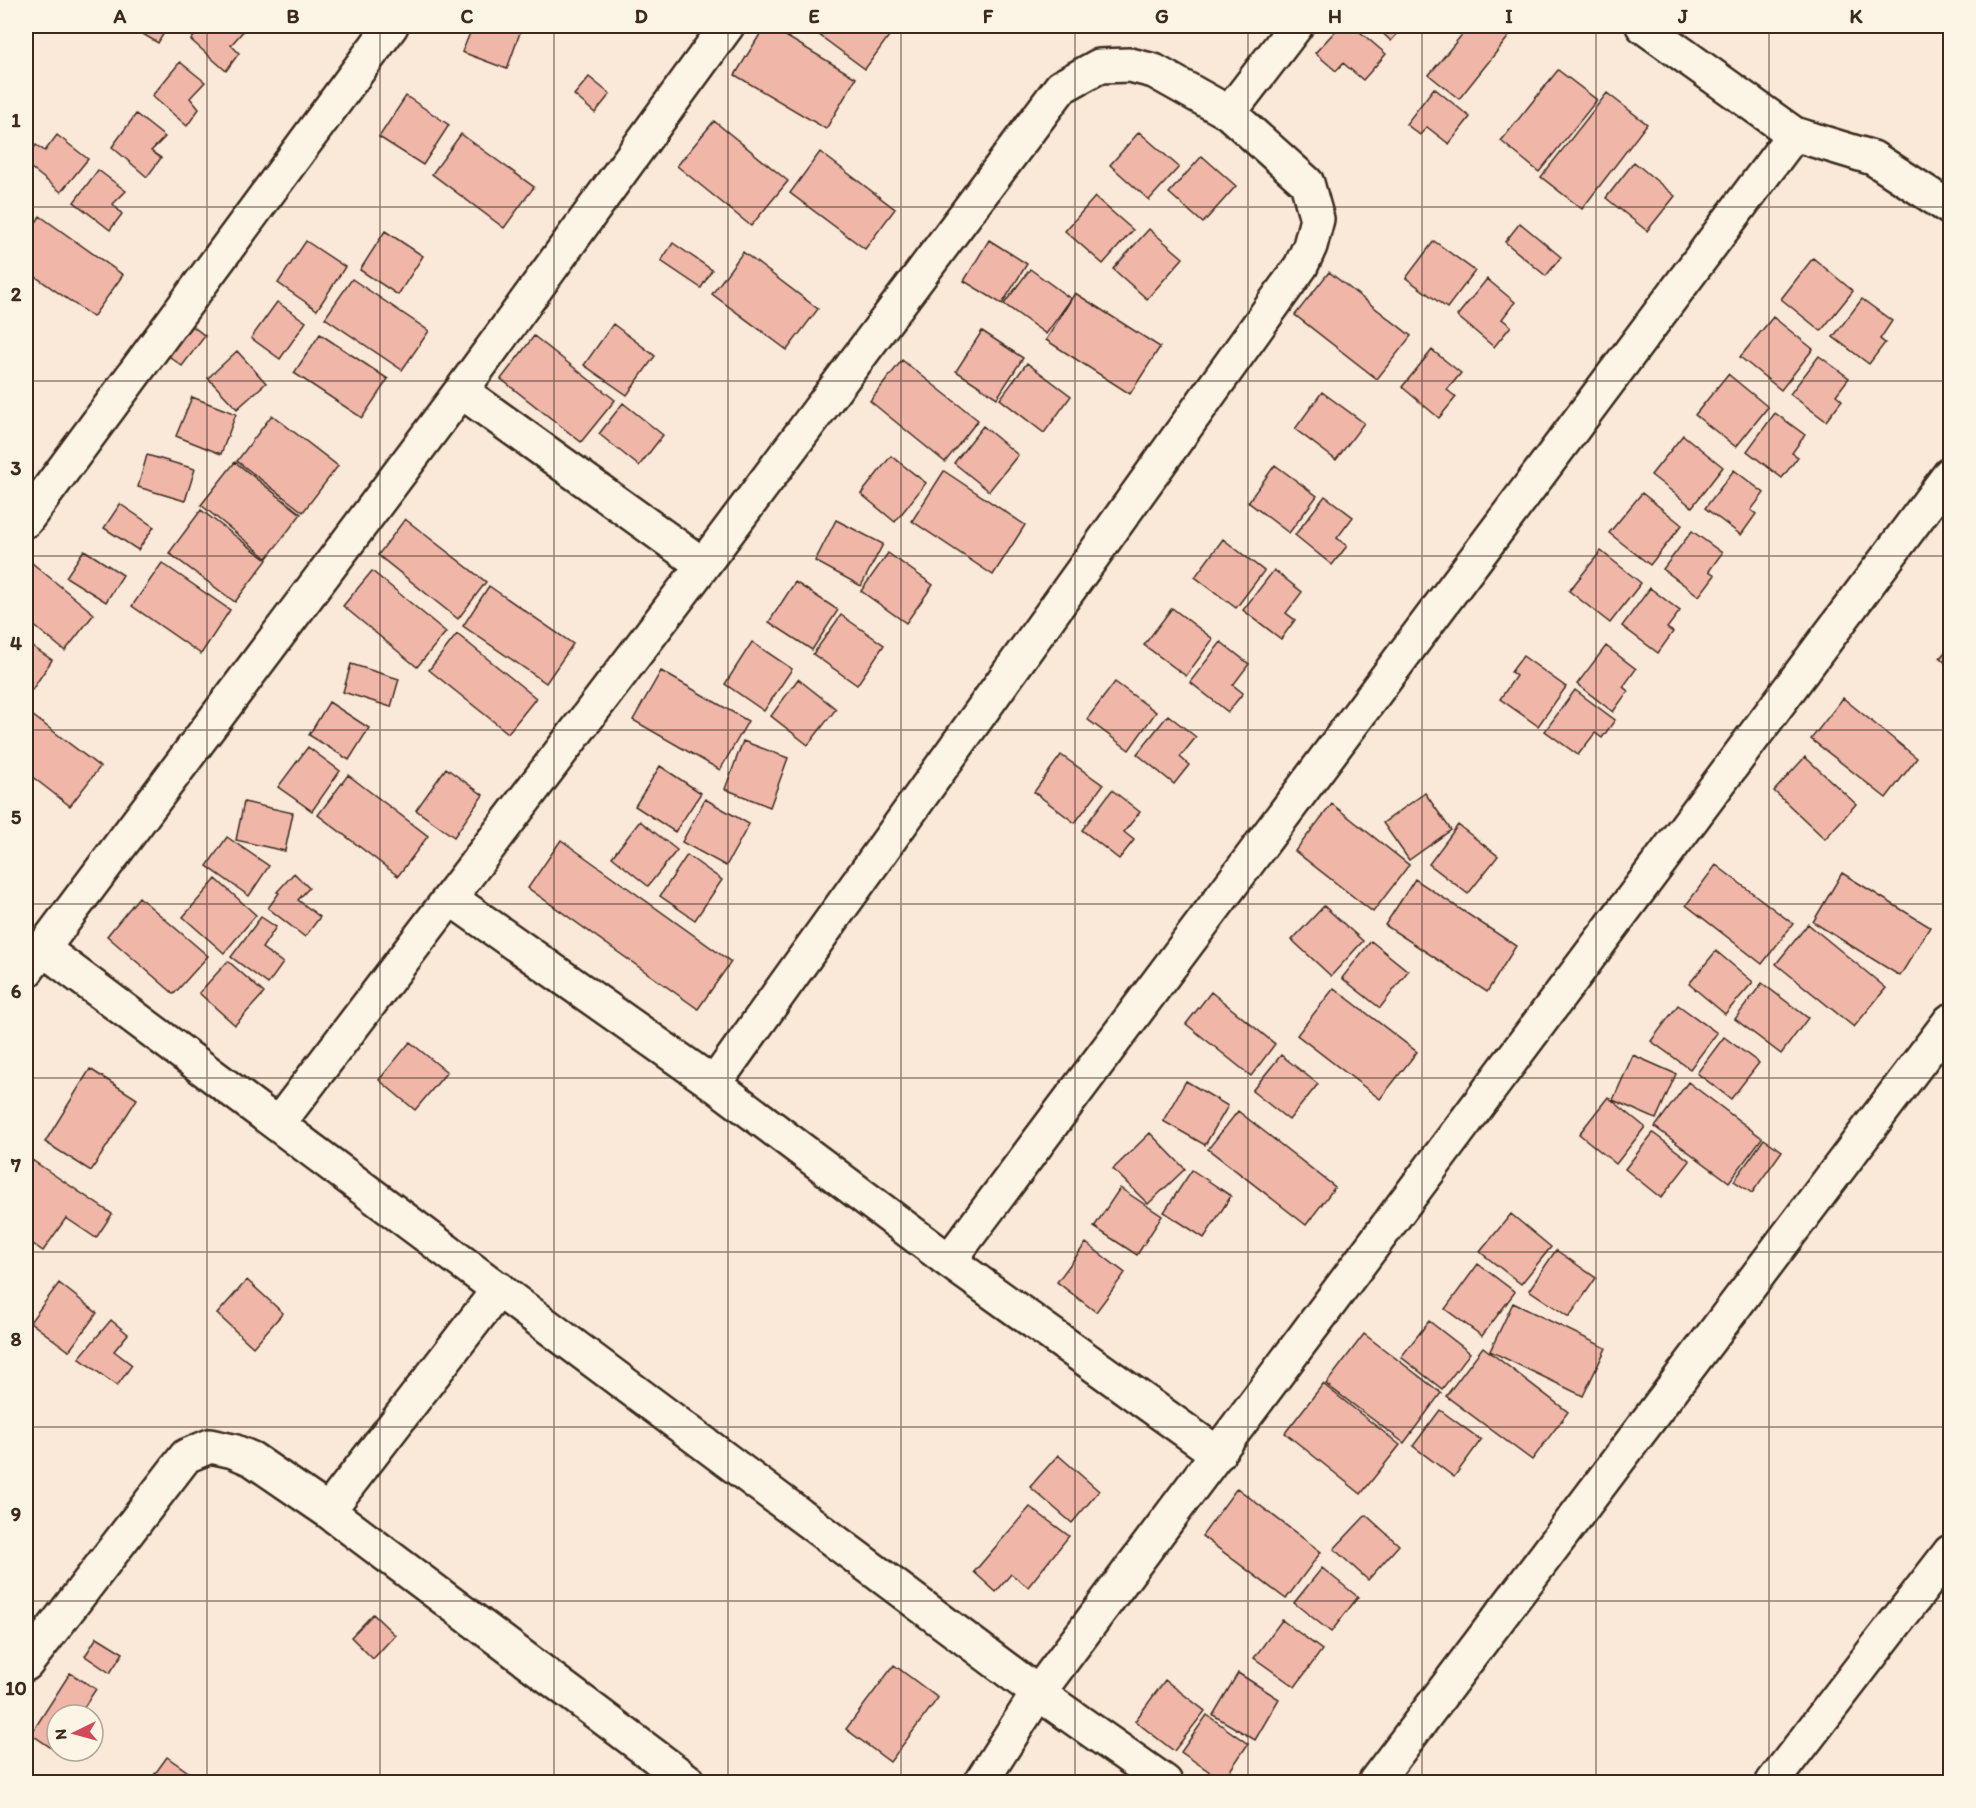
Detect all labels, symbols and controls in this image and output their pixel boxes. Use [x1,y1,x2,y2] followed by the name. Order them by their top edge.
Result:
[113,4,127,28] text: A
[287,4,300,28] text: B
[461,4,474,28] text: C
[634,4,648,28] text: D
[808,4,820,28] text: E
[983,4,994,28] text: F
[1155,4,1169,28] text: G
[1328,4,1342,28] text: H
[1505,4,1513,28] text: I
[1677,4,1688,28] text: J
[1850,4,1864,28] text: K
[11,108,21,132] text: 1
[11,282,22,306] text: 2
[11,456,22,480] text: 3
[10,631,22,655] text: 4
[11,805,22,829] text: 5
[11,979,22,1003] text: 6
[10,1153,21,1177] text: 7
[11,1327,22,1351] text: 8
[11,1502,21,1526] text: 9
[5,1676,27,1700] text: 10
[45,1703,105,1763] north arrow
[51,1728,70,1740] text: N

